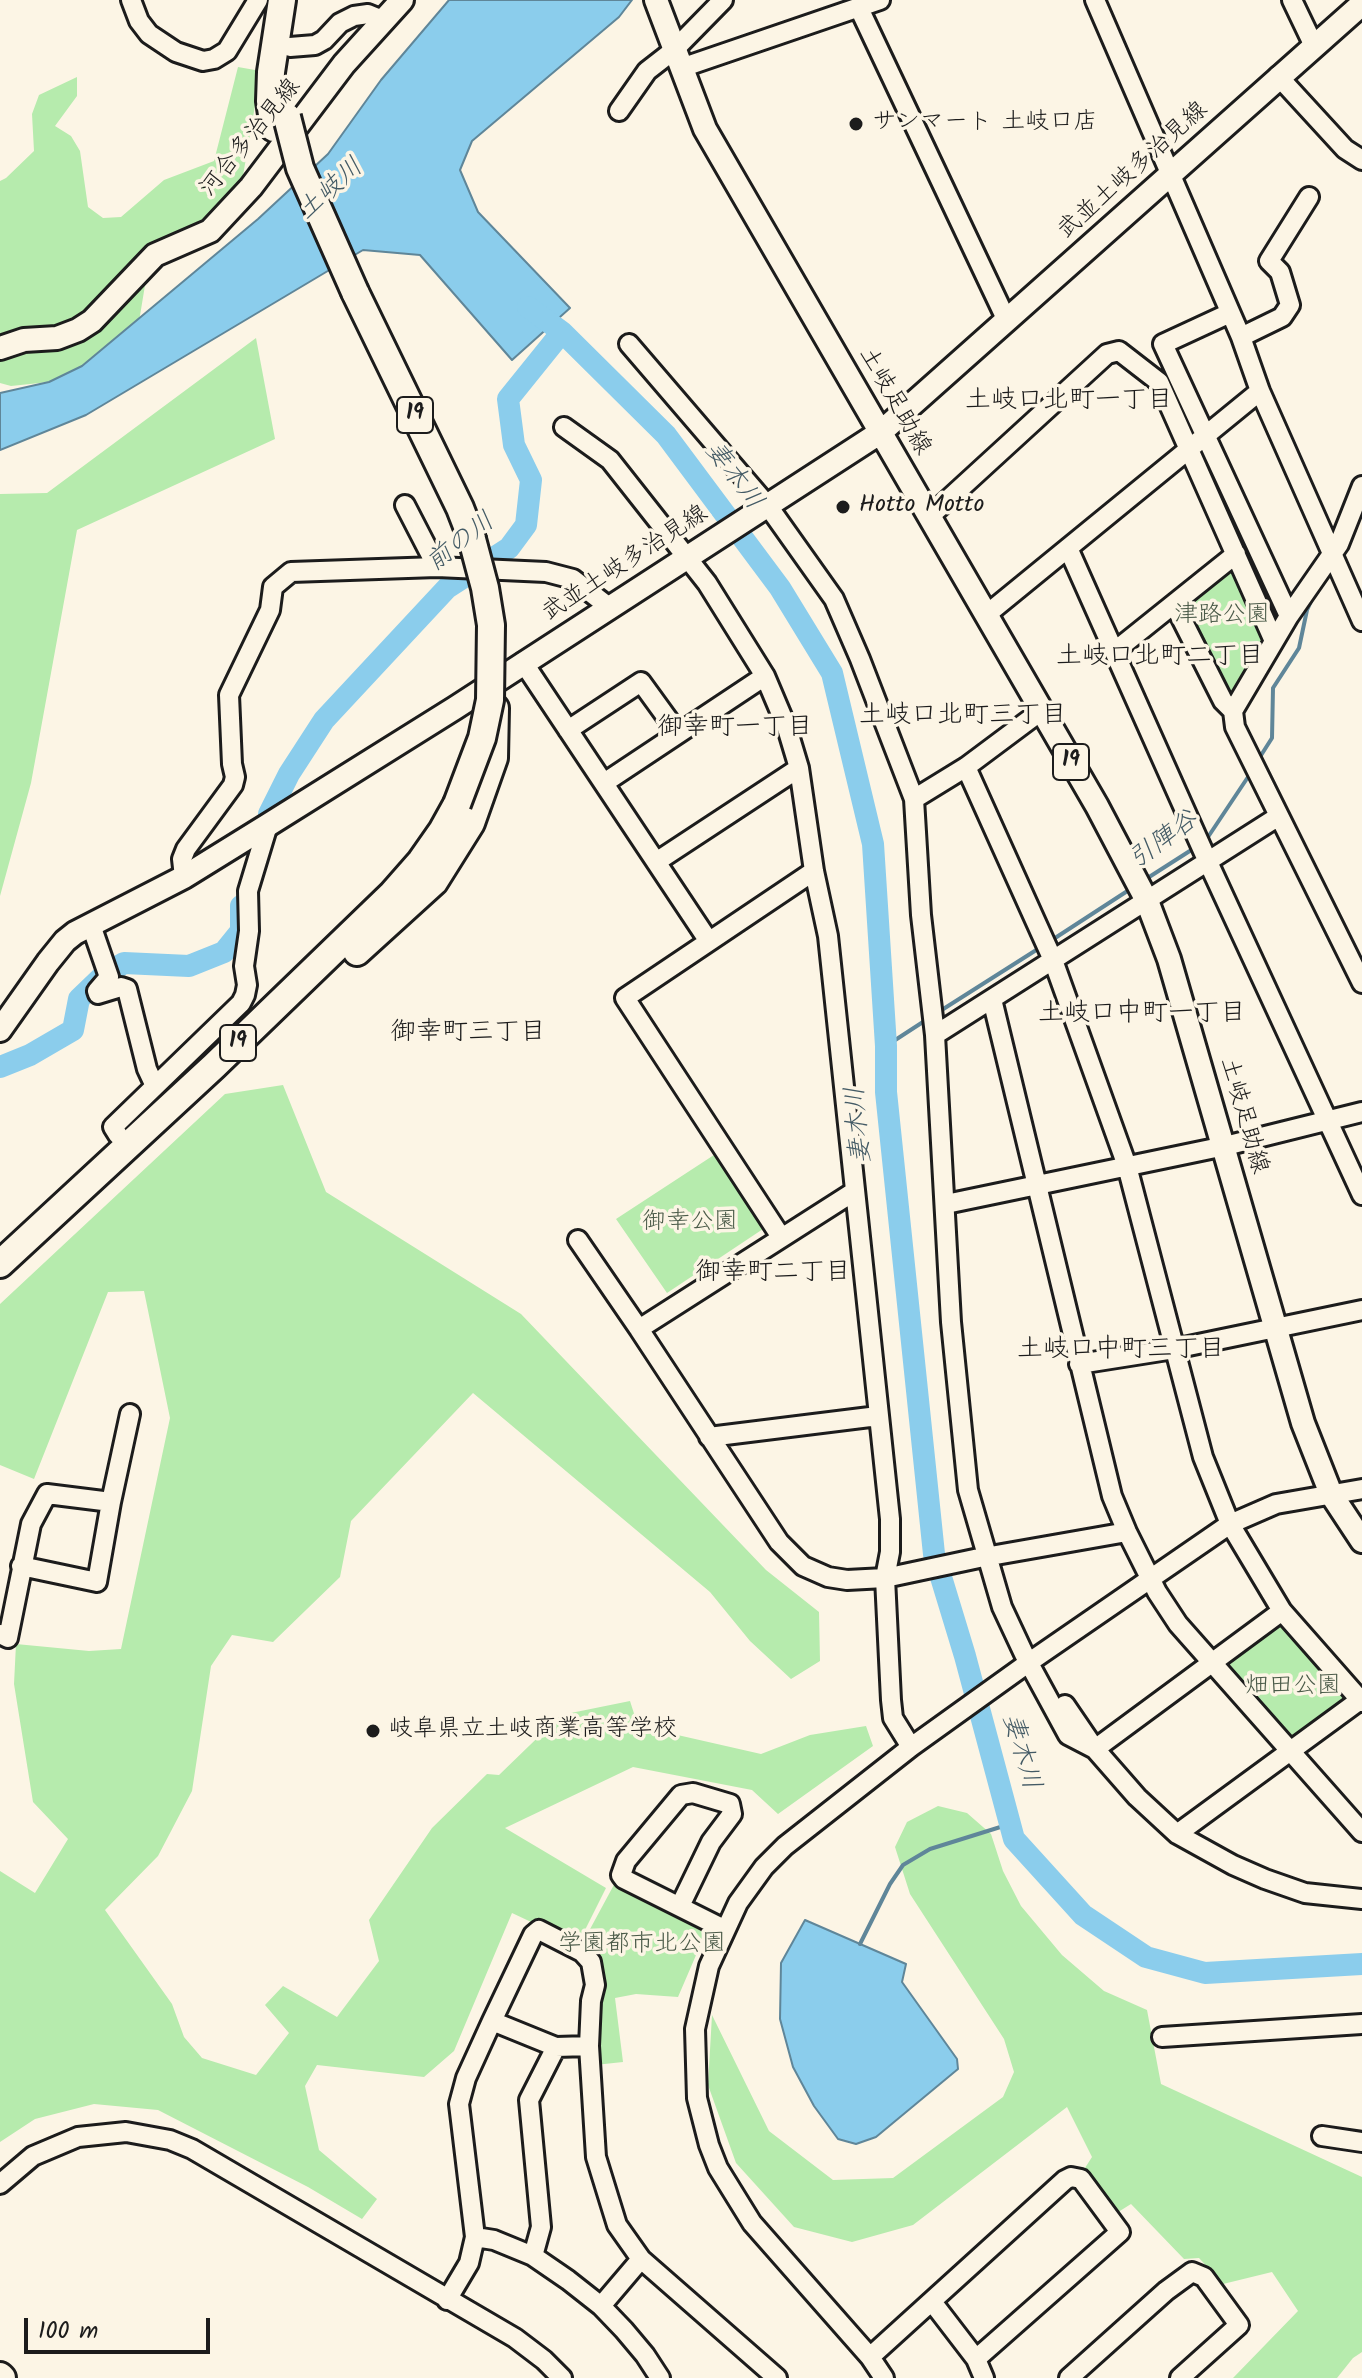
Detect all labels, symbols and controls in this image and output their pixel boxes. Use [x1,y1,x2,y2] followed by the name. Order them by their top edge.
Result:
[195,74,309,204] street label: 河合多治見線
[1053,97,1215,247] street label: 武並土岐多治見線
[872,110,1098,138] place label: サンマート 土岐口店
[847,115,865,133] marker: サンマート 土岐口店
[293,153,371,229] water label: 土岐川
[851,343,935,461] street label: 土岐足助線
[965,387,1173,419] district label: 土岐口北町一丁目
[397,397,433,433] road number: 19
[696,436,768,518] water label: 妻木川
[859,493,984,521] place label: Hotto Motto
[834,498,852,516] marker: Hotto Motto
[538,501,714,629] street label: 武並土岐多治見線
[422,508,502,580] water label: 前の川
[1174,603,1270,631] park label: 津路公園
[1056,643,1264,675] district label: 土岐口北町二丁目
[859,702,1067,734] district label: 土岐口北町三丁目
[657,714,813,746] district label: 御幸町一丁目
[1053,744,1089,780] road number: 19
[1124,806,1206,878] water label: 引陣谷
[1038,1000,1246,1032] district label: 土岐口中町一丁目
[390,1019,546,1051] district label: 御幸町三丁目
[220,1025,256,1061] road number: 19
[1212,1054,1272,1178] street label: 土岐足助線
[842,1085,880,1165] water label: 妻木川
[642,1210,738,1238] park label: 御幸公園
[695,1259,851,1291] district label: 御幸町二丁目
[1017,1336,1225,1368] district label: 土岐口中町三丁目
[1245,1674,1341,1702] park label: 畑田公園
[993,1710,1045,1794] water label: 妻木川
[389,1717,677,1745] place label: 岐阜県立土岐商業高等学校
[364,1722,382,1740] marker: 岐阜県立土岐商業高等学校
[558,1932,726,1960] park label: 学園都市北公園
[28,2302,214,2352] scale bar
[38,2312,98,2351] text: 100 m

